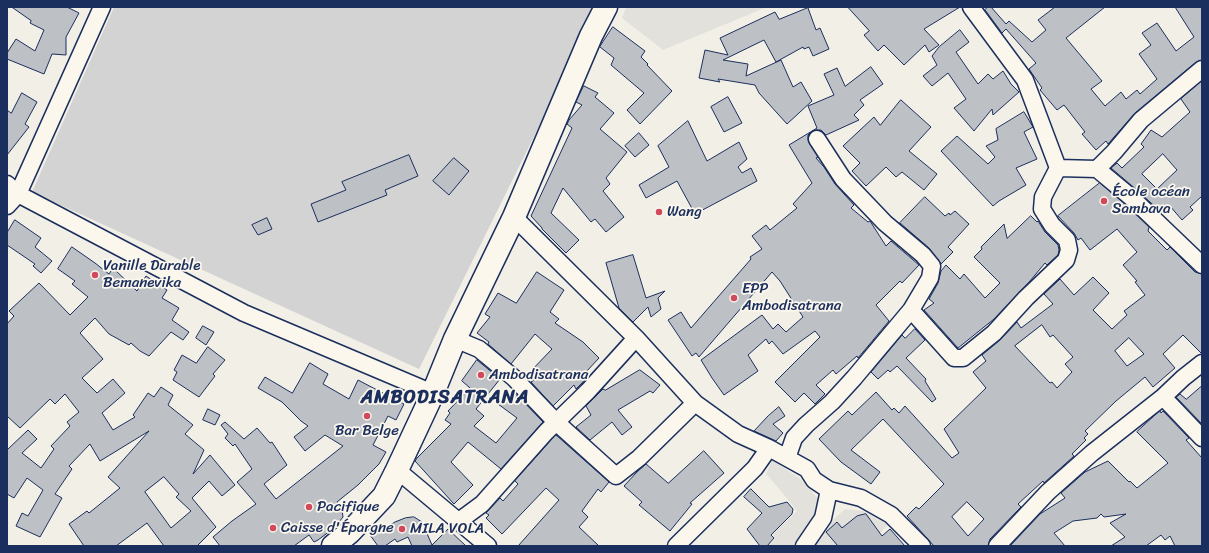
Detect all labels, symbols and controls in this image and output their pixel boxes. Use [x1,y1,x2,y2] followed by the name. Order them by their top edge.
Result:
[1112,183,1190,218] place label: École océan Sambava
[1099,196,1109,206] marker: École océan Sambava
[667,203,702,221] place label: Wang
[654,207,664,217] marker: Wang
[103,257,200,292] place label: Vanille Durable Bemanevika
[90,270,100,280] marker: Vanille Durable Bemanevika
[742,280,841,315] place label: EPP Ambodisatrana
[729,293,739,303] marker: EPP Ambodisatrana
[489,366,588,384] place label: Ambodisatrana
[476,370,486,380] marker: Ambodisatrana
[362,387,528,409] district label: AMBODISATRANA
[362,411,372,421] marker: Bar Belge
[335,422,399,440] place label: Bar Belge
[317,498,379,516] place label: Pacifique
[304,502,314,512] marker: Pacifique
[281,519,394,537] place label: Caisse d'Épargne
[410,520,484,538] place label: MILA VOLA
[268,523,278,533] marker: Caisse d'Épargne
[397,524,407,534] marker: MILA VOLA

